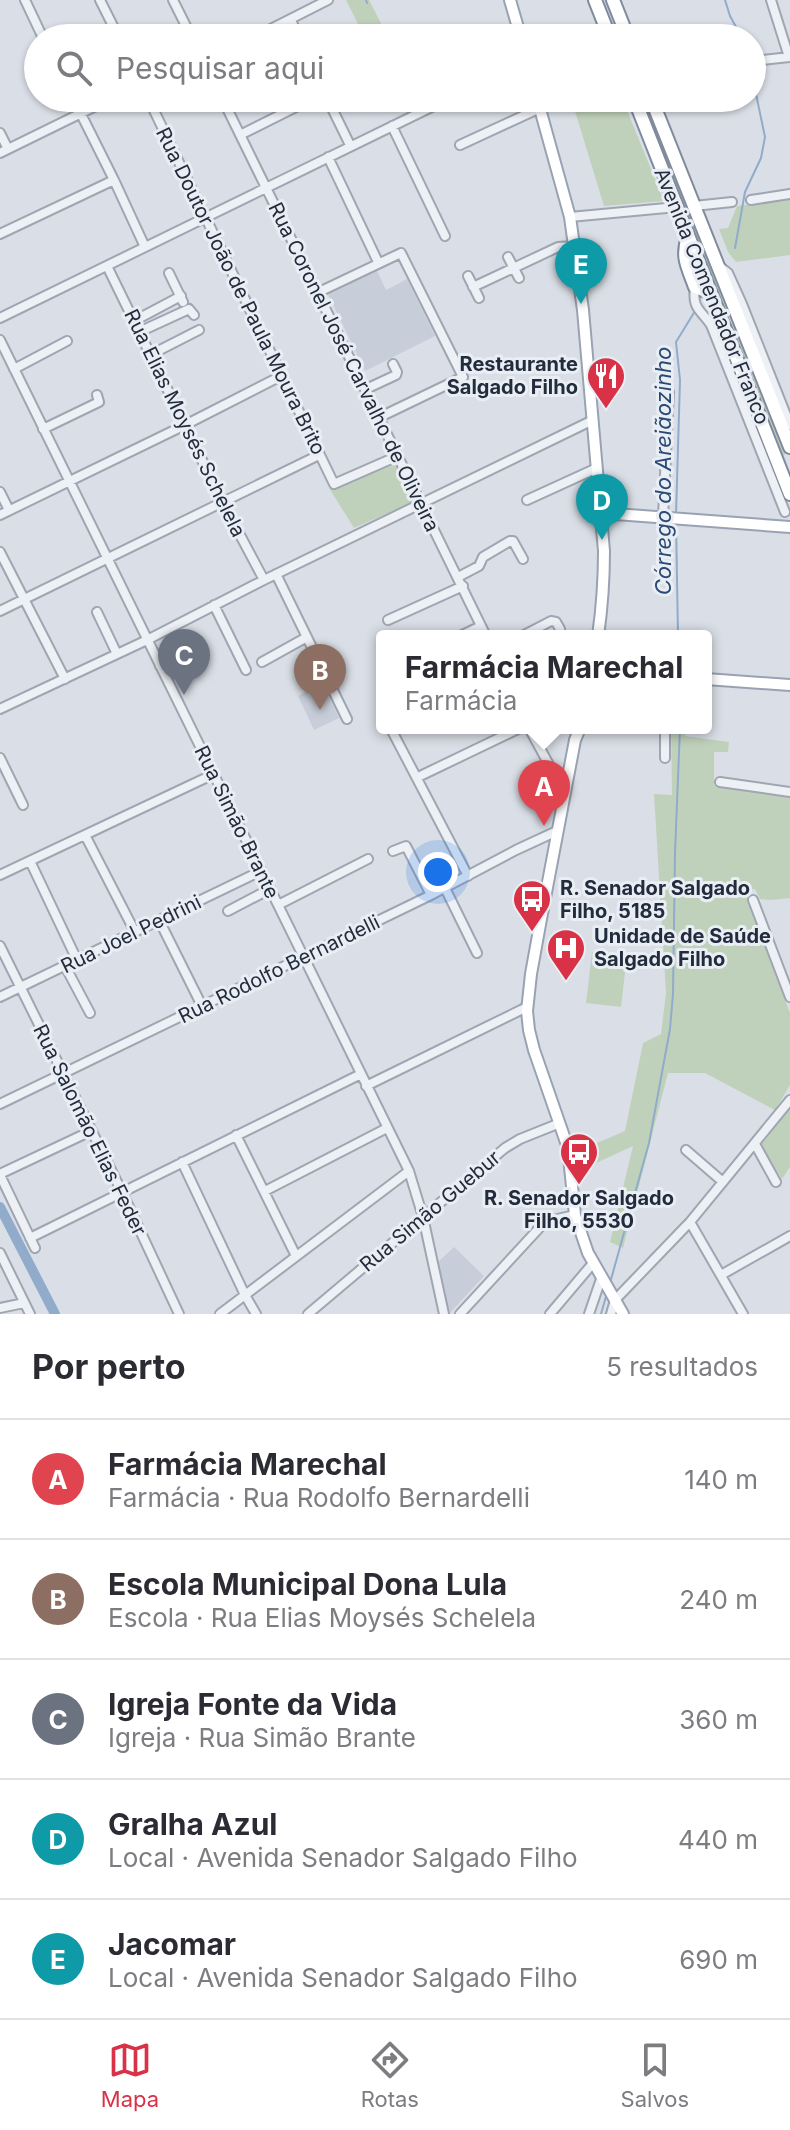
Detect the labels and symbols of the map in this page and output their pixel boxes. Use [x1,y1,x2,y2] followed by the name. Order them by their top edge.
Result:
[151,123,331,459] street label: Rua Doutor João de Paula Moura Brito
[649,164,775,428] street label: Avenida Comendador Franco
[264,198,444,536] street label: Rua Coronel José Carvalho de Oliveira
[555,238,607,304] pin: E
[119,305,251,541] street label: Rua Elias Moysés Schelela
[650,347,676,595] water label: Córrego do Areiãozinho
[447,352,578,399] place label: Restaurante Salgado Filho
[585,355,627,410] restaurant icon: Restaurante Salgado Filho
[576,474,628,540] pin: D
[158,629,210,695] pin: C
[294,644,346,710] pin: B
[190,742,284,902] street label: Rua Simão Brante
[518,760,570,826] pin: A
[418,852,458,892] your location
[560,876,750,923] place label: R. Senador Salgado Filho, 5185
[511,878,553,933] bus stop icon: R. Senador Salgado Filho, 5185
[57,890,205,978] street label: Rua Joel Pedrini
[174,910,384,1028] street label: Rua Rodolfo Bernardelli
[594,924,771,971] place label: Unidade de Saúde Salgado Filho
[545,927,587,982] hospital icon: Unidade de Saúde Salgado Filho
[28,1020,152,1240] street label: Rua Salomão Elias Feder
[558,1131,600,1186] bus stop icon: R. Senador Salgado Filho, 5530
[355,1145,505,1277] street label: Rua Simão Guebur
[484,1186,674,1233] place label: R. Senador Salgado Filho, 5530

